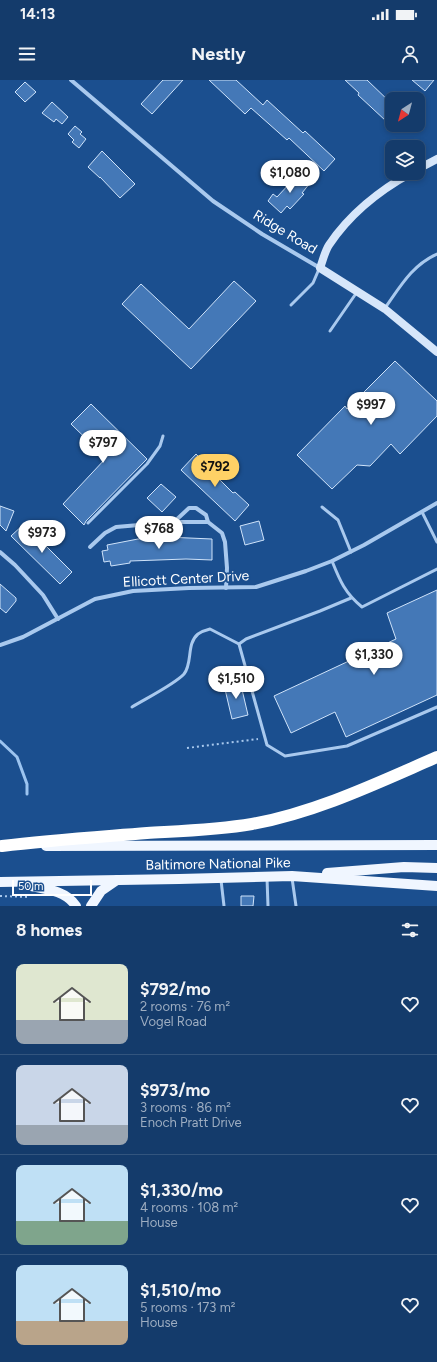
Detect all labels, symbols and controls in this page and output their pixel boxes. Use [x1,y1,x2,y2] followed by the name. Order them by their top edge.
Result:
[20,5,55,23] text: 14:13
[16,43,38,65] icon: menu
[191,43,246,65] text: Nestly
[399,43,421,65] icon: person
[385,92,425,132] north arrow
[385,92,425,180] map controls
[385,140,425,180] button: layers
[257,160,323,194] pin: $1,080
[270,165,310,180] text: $1,080
[250,206,320,258] street label: Ridge Road
[347,392,395,426] pin: $997
[356,397,386,412] text: $997
[79,430,127,464] pin: $797
[88,435,118,450] text: $797
[191,454,239,488] pin: $792
[200,459,230,474] text: $792
[135,516,183,550] pin: $768
[18,520,66,554] pin: $973
[144,521,174,536] text: $768
[27,525,57,540] text: $973
[122,567,250,591] street label: Ellicott Center Drive
[341,642,407,676] pin: $1,330
[355,647,393,662] text: $1,330
[203,666,269,700] pin: $1,510
[217,671,255,686] text: $1,510
[145,854,291,874] street label: Baltimore National Pike
[12,878,92,897] scale bar
[18,880,43,893] text: 50 m
[399,919,421,941] icon: filters
[16,920,82,940] text: 8 homes
[140,979,211,999] text: $792/mo
[48,980,96,1028] icon: home
[399,993,421,1015] icon: heart
[140,999,230,1014] text: 2 rooms · 76 m²
[140,1014,207,1029] text: Vogel Road
[140,1080,210,1100] text: $973/mo
[48,1081,96,1129] icon: home
[399,1094,421,1116] icon: heart
[140,1100,231,1115] text: 3 rooms · 86 m²
[140,1115,242,1130] text: Enoch Pratt Drive
[140,1180,223,1200] text: $1,330/mo
[48,1181,96,1229] icon: home
[399,1194,421,1216] icon: heart
[140,1200,238,1215] text: 4 rooms · 108 m²
[140,1215,178,1230] text: House
[140,1280,221,1300] text: $1,510/mo
[48,1281,96,1329] icon: home
[399,1294,421,1316] icon: heart
[140,1300,235,1315] text: 5 rooms · 173 m²
[140,1315,178,1330] text: House

